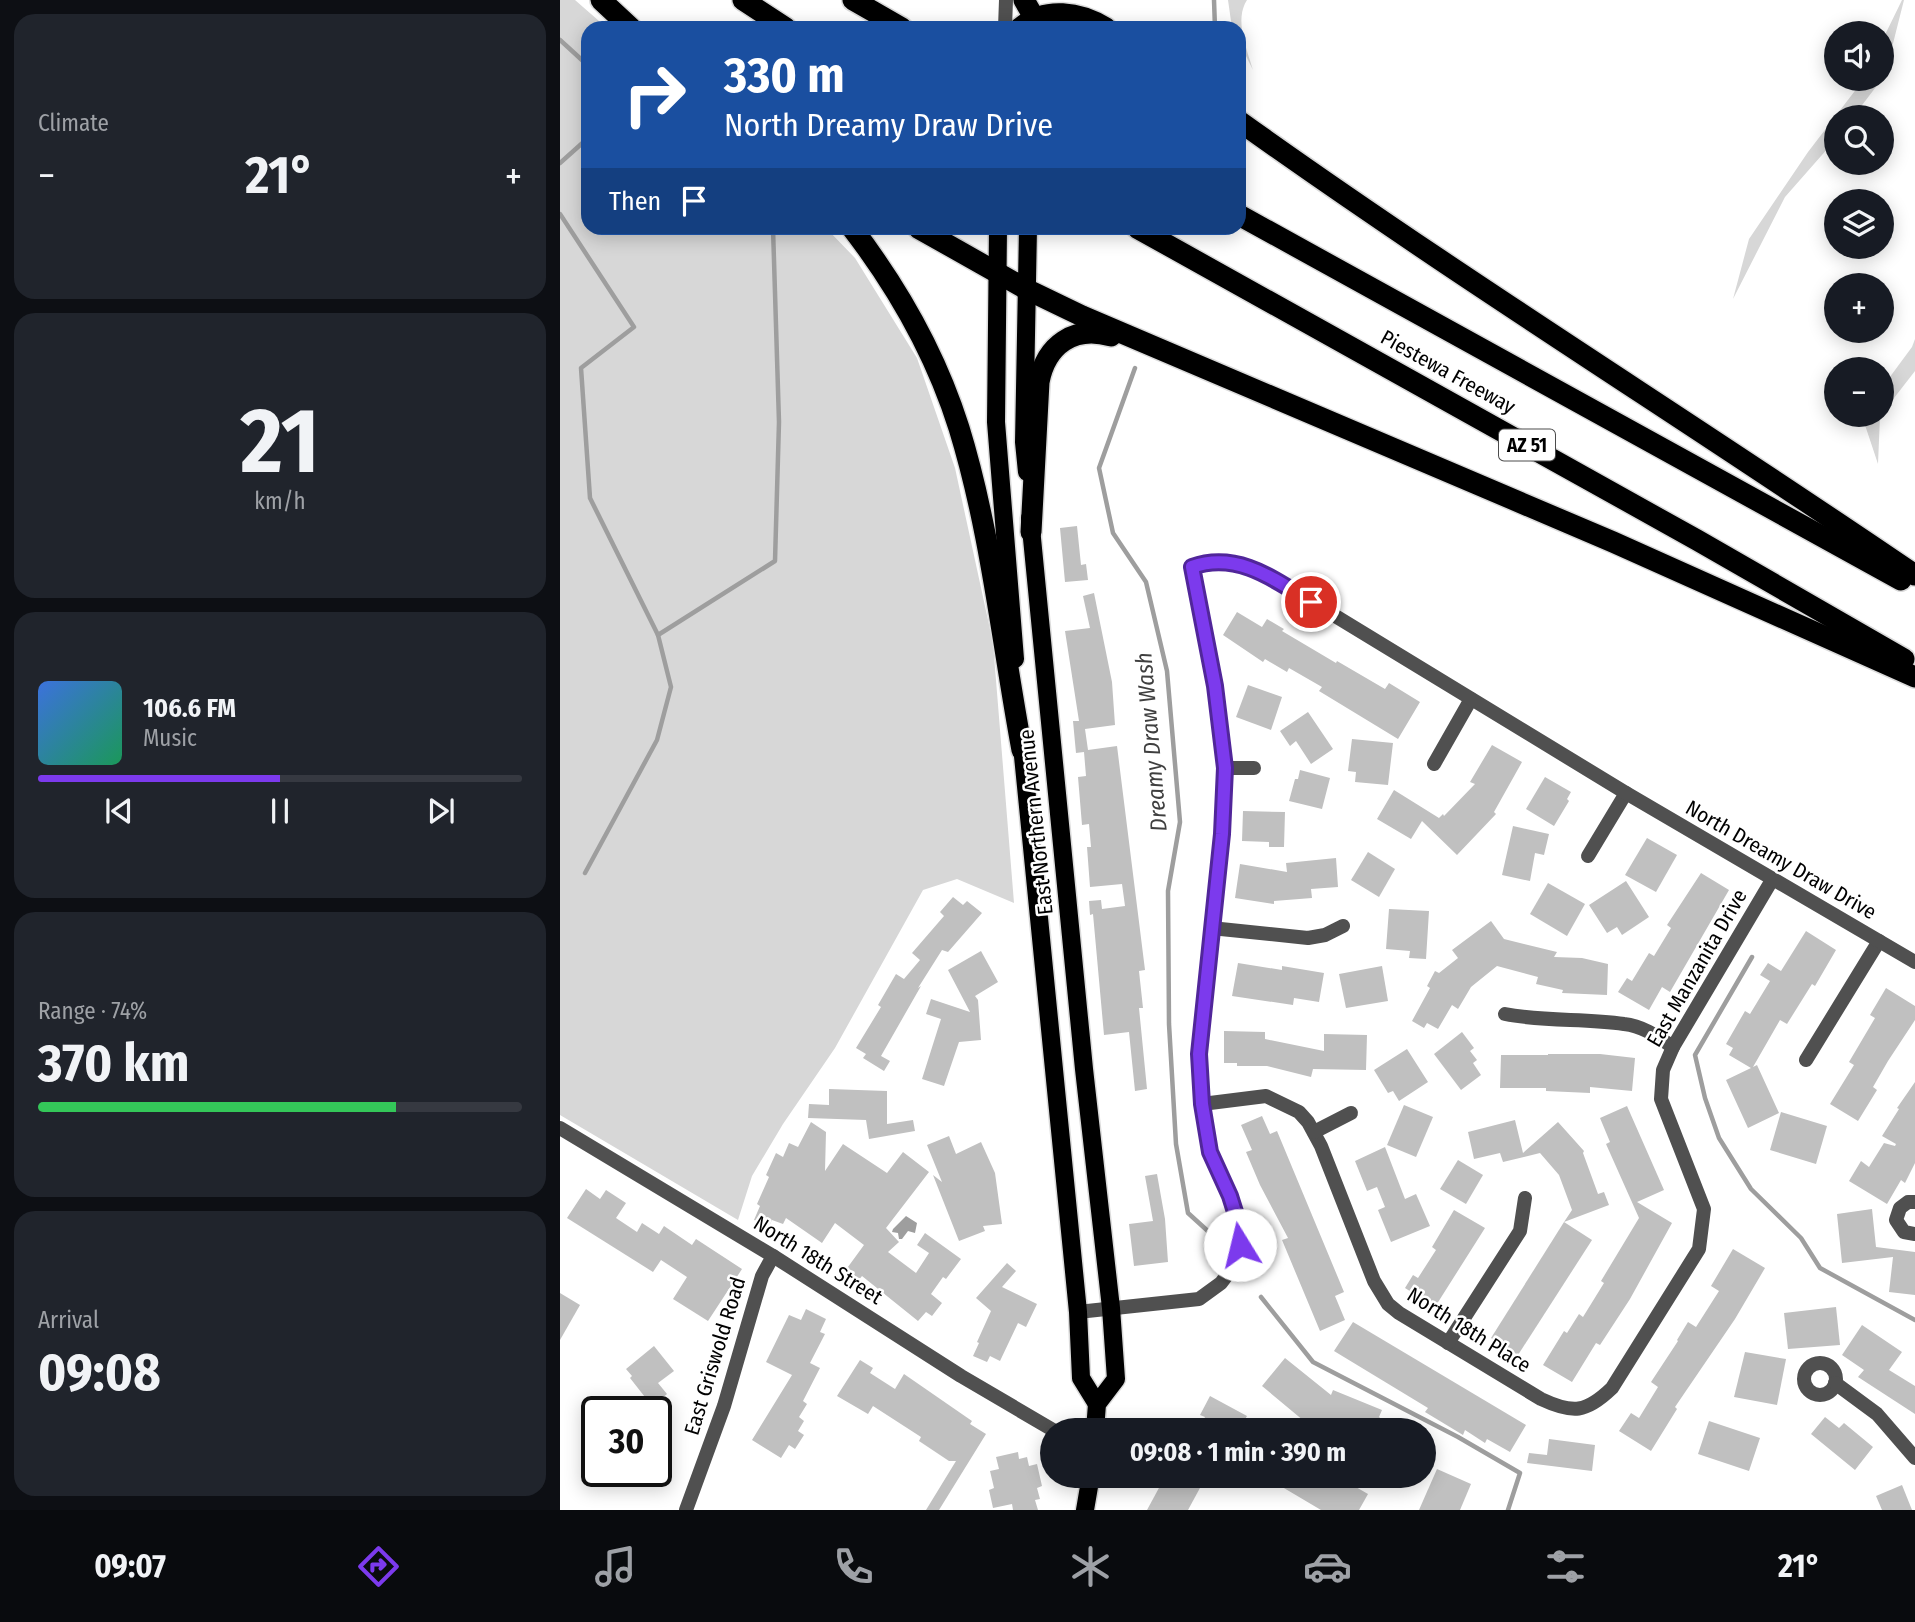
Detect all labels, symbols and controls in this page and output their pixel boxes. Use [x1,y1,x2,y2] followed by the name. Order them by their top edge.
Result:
[1824,21,1894,427] map controls
[1824,21,1894,91] button: sound
[724,46,845,105] text: 330 m
[609,49,700,140] icon: right
[1824,105,1894,175] button: search
[724,106,1053,144] text: North Dreamy Draw Drive
[38,109,109,137] text: Climate
[245,144,315,207] text: 21°
[38,153,55,199] text: −
[505,153,522,199] text: +
[675,182,713,220] icon: arrive
[609,186,661,217] text: Then
[1824,189,1894,259] button: layers
[1824,273,1894,343] button: +
[1376,324,1520,420] street label: Piestewa Freeway
[1824,357,1894,427] button: −
[240,387,320,496] text: 21
[1499,430,1555,460] road number: AZ 51
[254,487,306,515] text: km/h
[1281,572,1341,632] pin
[1292,583,1330,621] icon: arrive
[1129,651,1173,833] water label: Dreamy Draw Wash
[143,693,236,724] text: 106.6 FM
[143,724,197,752] text: Music
[1013,728,1059,916] street label: East Northern Avenue
[100,792,138,830] icon: previous
[261,792,299,830] icon: pause
[422,792,460,830] icon: next
[1681,795,1881,925] street label: North Dreamy Draw Drive
[1641,884,1753,1052] street label: East Manzanita Drive
[38,997,147,1025] text: Range · 74%
[38,1032,189,1095] text: 370 km
[1203,1208,1277,1282] position arrow
[749,1210,887,1310] street label: North 18th Street
[679,1274,751,1438] street label: East Griswold Road
[1402,1282,1536,1378] street label: North 18th Place
[38,1306,99,1334] text: Arrival
[38,1341,161,1404] text: 09:08
[581,1396,672,1487] speed limit sign: 30
[1130,1437,1346,1468] text: 09:08 · 1 min · 390 m
[354,1542,403,1591] icon: directions
[591,1542,640,1591] icon: music
[829,1542,878,1591] icon: phone
[1066,1542,1115,1591] icon: climate
[1303,1542,1352,1591] icon: car
[1541,1542,1590,1591] icon: filters
[94,1547,166,1585] text: 09:07
[1778,1547,1821,1585] text: 21°

